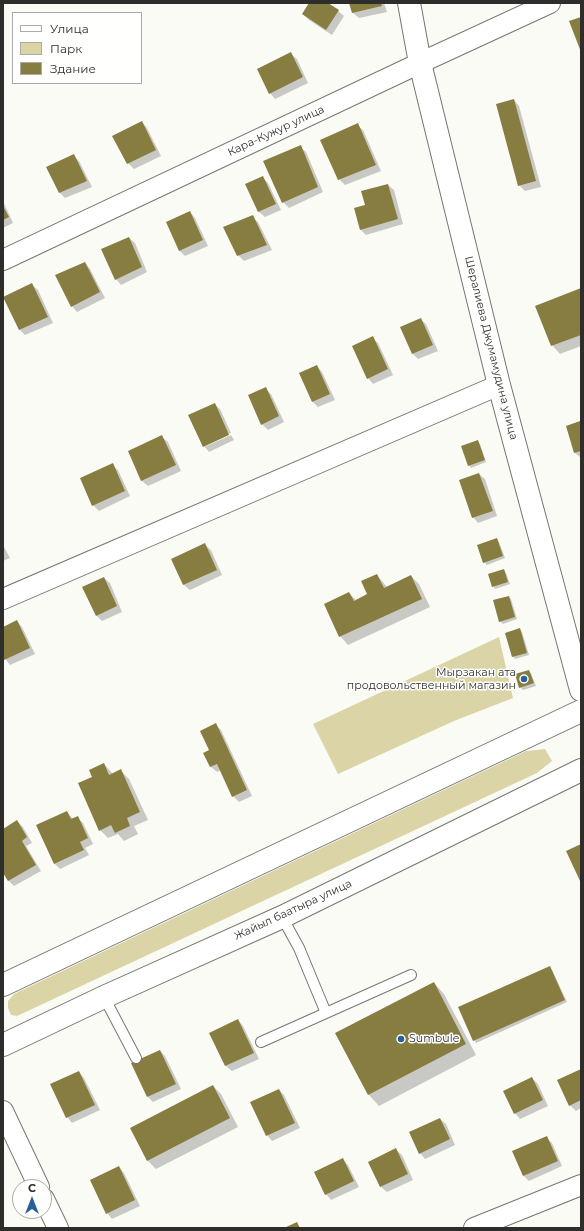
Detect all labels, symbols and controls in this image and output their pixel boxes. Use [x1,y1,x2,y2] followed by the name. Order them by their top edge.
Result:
[12,12,142,84] legend
[50,21,89,36] text: Улица
[50,41,82,56] text: Парк
[50,61,96,76] text: Здание
[226,103,326,159] street label: Кара-Кужур улица
[462,255,520,441] street label: Шералиева Джумамудина улица
[347,666,516,692] place label: Мырзакан ата продовольственный магазин
[519,674,529,684] marker: Мырзакан ата продовольственный магазин
[232,877,354,943] street label: Жайыл баатыра улица
[409,1032,459,1046] place label: Sumbule
[396,1034,406,1044] marker: Sumbule
[12,1179,52,1219] north arrow
[28,1181,36,1195] text: С

